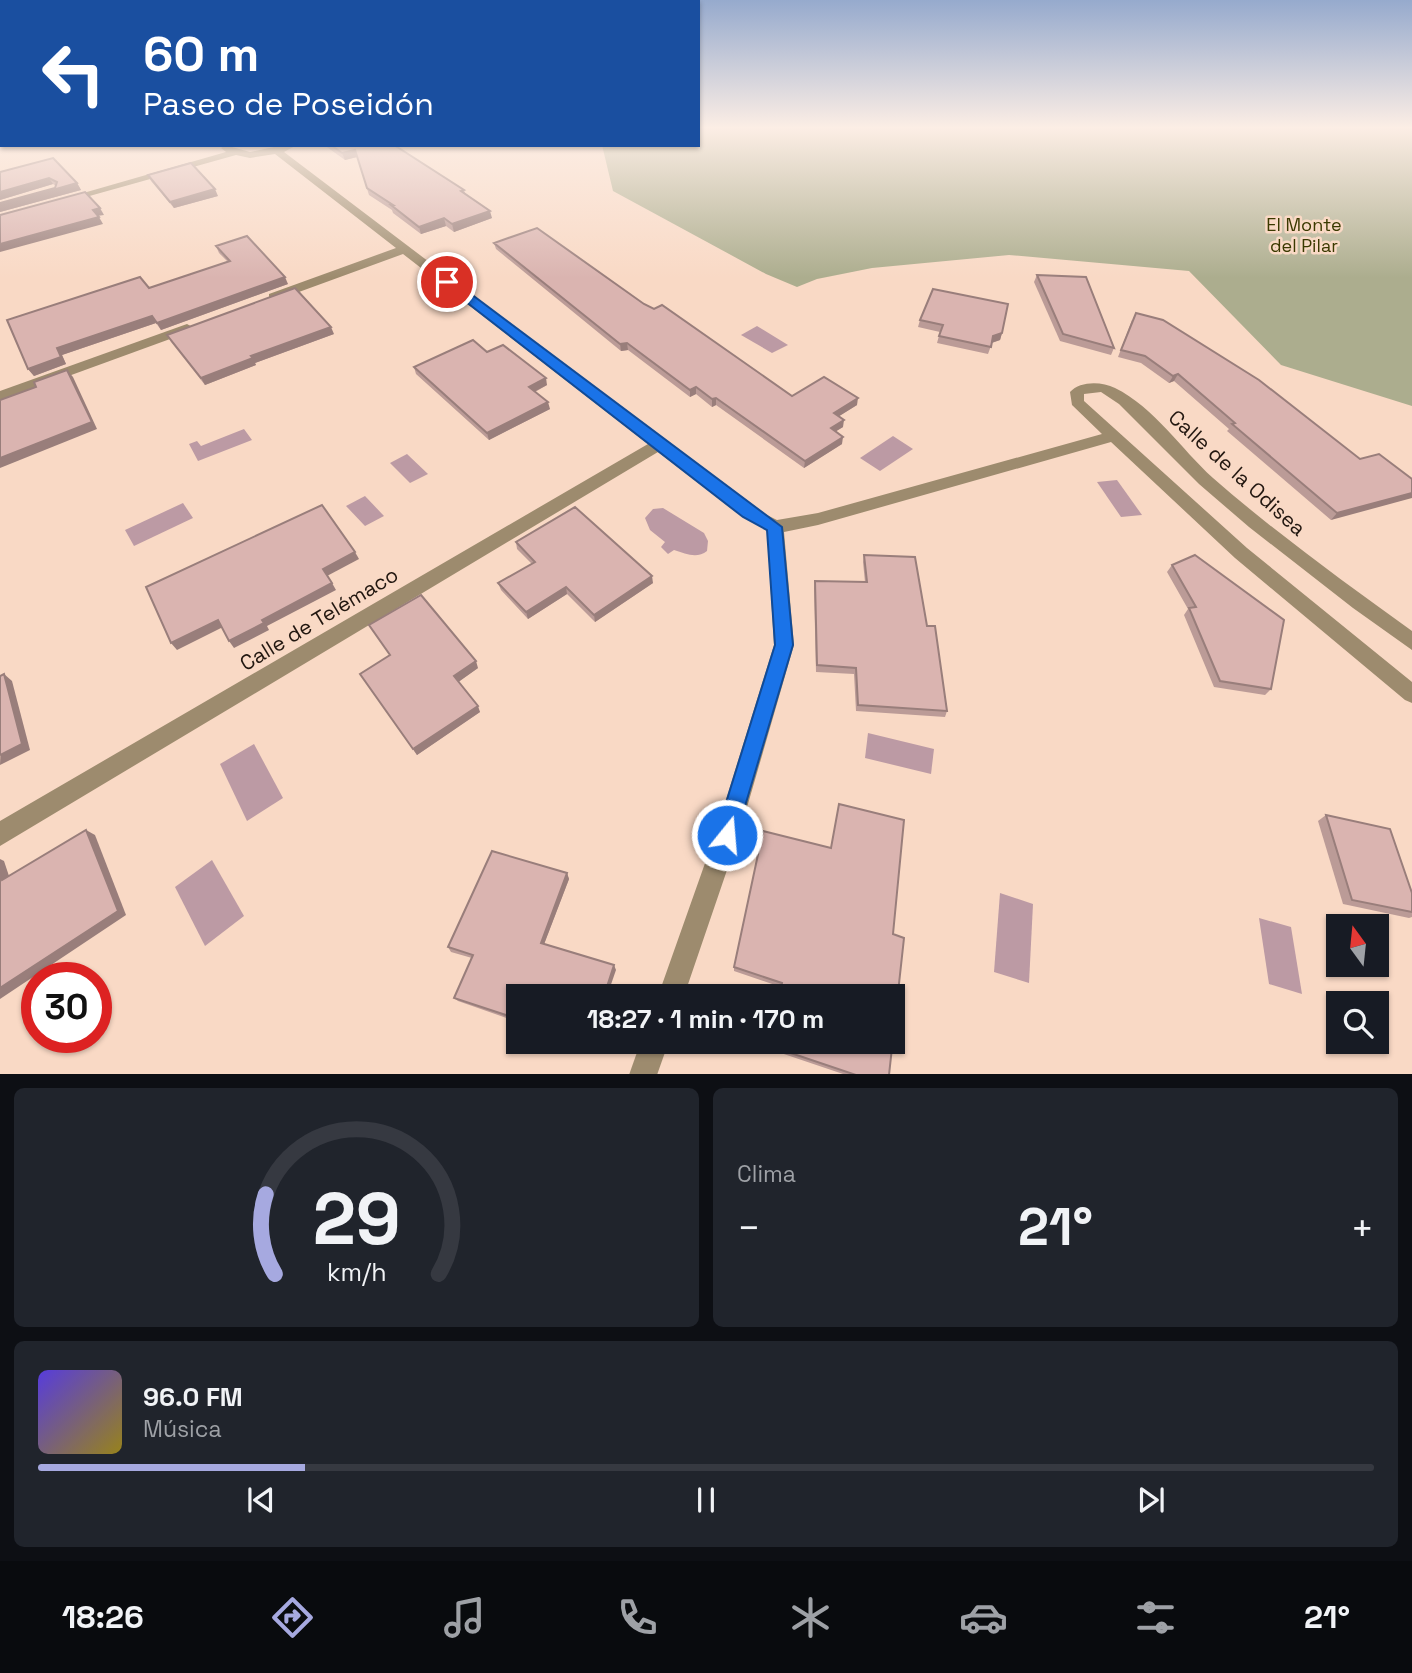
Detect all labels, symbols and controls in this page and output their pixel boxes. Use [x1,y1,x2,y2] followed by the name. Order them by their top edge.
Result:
[143,23,259,85] text: 60 m
[28,28,119,119] icon: left
[143,84,434,124] text: Paseo de Poseidón
[1266,213,1342,257] park label: El Monte del Pilar
[417,252,477,312] pin
[428,263,466,301] icon: arrive
[1163,404,1312,542] street label: Calle de la Odisea
[235,561,403,677] street label: Calle de Telémaco
[690,798,764,872] position arrow
[1326,914,1390,976] north arrow
[1326,914,1389,1054] map controls
[21,962,112,1053] speed limit sign: 30
[1326,991,1389,1054] button: search
[587,1002,824,1036] text: 18:27 · 1 min · 170 m
[737,1159,796,1189] text: Clima
[313,1172,400,1265] text: 29
[1018,1194,1093,1260] text: 21°
[737,1204,761,1252] text: −
[1350,1204,1374,1252] text: +
[327,1255,386,1287] text: km/h
[143,1380,243,1414] text: 96.0 FM
[143,1414,222,1444] text: Música
[242,1481,280,1519] icon: previous
[687,1481,725,1519] icon: pause
[1132,1481,1170,1519] icon: next
[268,1593,317,1642] icon: directions
[440,1593,489,1642] icon: music
[613,1593,662,1642] icon: phone
[786,1593,835,1642] icon: climate
[959,1593,1008,1642] icon: car
[1131,1593,1180,1642] icon: filters
[62,1597,144,1637] text: 18:26
[1304,1597,1350,1637] text: 21°

